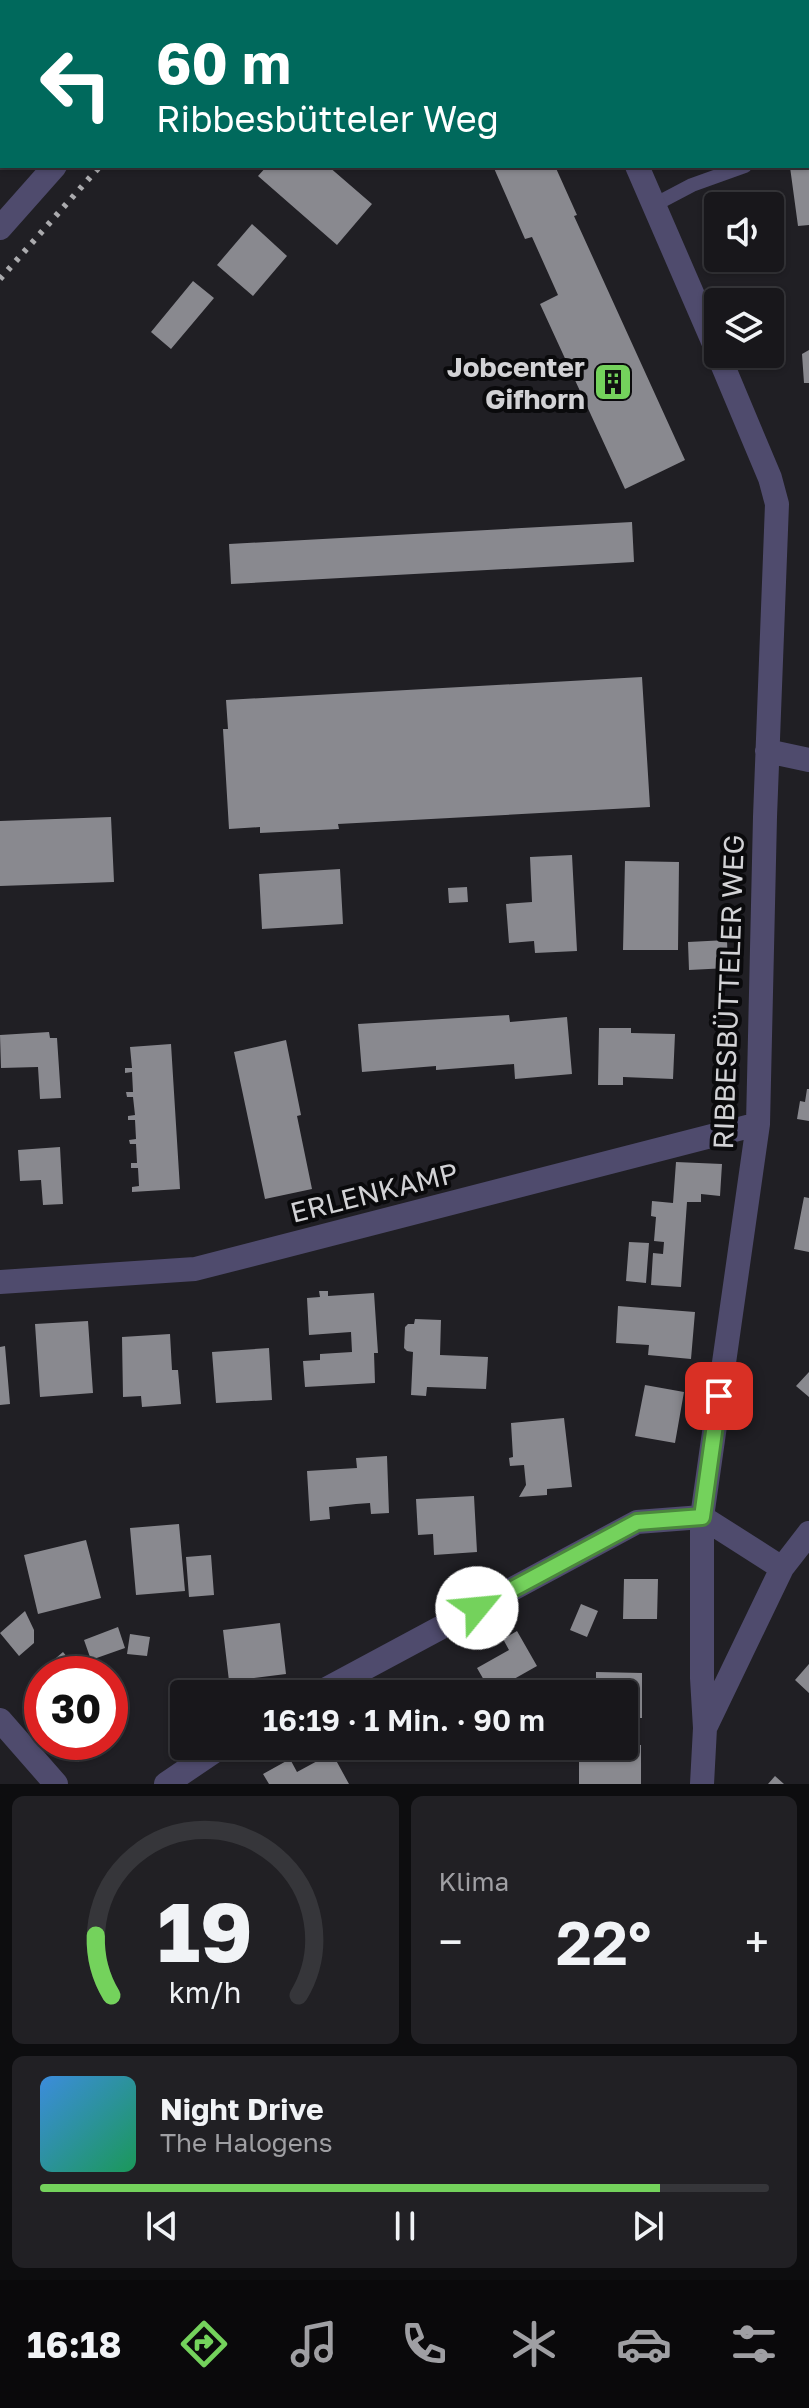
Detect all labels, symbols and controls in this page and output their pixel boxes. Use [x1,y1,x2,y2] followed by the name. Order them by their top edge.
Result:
[156,29,291,96] text: 60 m
[24,32,128,136] icon: left
[156,97,499,140] text: Ribbesbütteler Weg
[704,192,784,368] map controls
[704,192,784,272] button: sound
[704,288,784,368] button: layers
[447,350,585,415] place label: Jobcenter Gifhorn
[592,361,634,403] building icon: Jobcenter Gifhorn
[706,834,750,1150] street label: RIBBESBÜTTELER WEG
[287,1155,461,1229] street label: ERLENKAMP
[685,1362,753,1430] pin
[697,1374,741,1418] icon: arrive
[435,1566,519,1650] position arrow
[24,1656,128,1760] speed limit sign: 30
[263,1702,545,1738] text: 16:19 · 1 Min. · 90 m
[439,1866,509,1897] text: Klima
[157,1880,253,1980] text: 19
[556,1906,651,1978] text: 22°
[439,1915,463,1968] text: −
[745,1915,769,1968] text: +
[169,1975,242,2009] text: km/h
[160,2091,324,2127] text: Night Drive
[160,2127,333,2158] text: The Halogens
[140,2204,184,2248] icon: previous
[383,2204,427,2248] icon: pause
[626,2204,670,2248] icon: next
[176,2316,232,2372] icon: directions
[286,2316,342,2372] icon: music
[396,2316,452,2372] icon: phone
[506,2316,562,2372] icon: climate
[616,2316,672,2372] icon: car
[726,2316,782,2372] icon: filters
[27,2323,122,2366] text: 16:18

